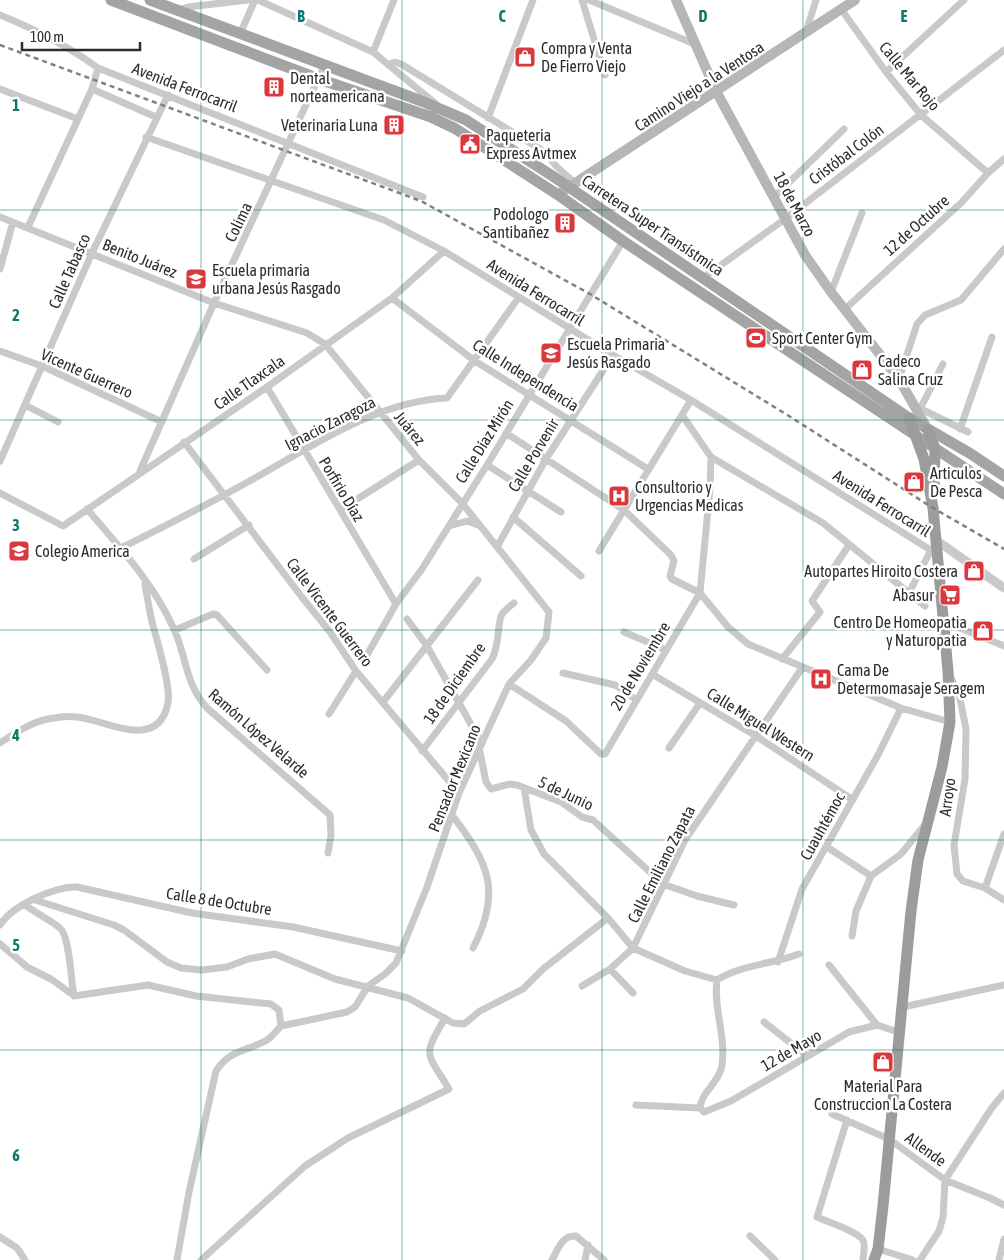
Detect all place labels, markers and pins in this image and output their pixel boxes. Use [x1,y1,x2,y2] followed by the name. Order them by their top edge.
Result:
[541,39,632,76] place label: Compra y Venta De Fierro Viejo
[513,45,537,69] shop icon: Compra y Venta De Fierro Viejo
[290,69,385,105] place label: Dental norteamericana
[262,75,286,99] building icon: Dental norteamericana
[382,113,406,137] building icon: Veterinaria Luna
[281,116,378,134] place label: Veterinaria Luna
[486,126,577,163] place label: Paqueteria Express Avtmex
[458,132,482,156] public building icon: Paqueteria Express Avtmex
[483,205,549,241] place label: Podologo Santibañez
[553,211,577,235] building icon: Podologo Santibañez
[212,261,341,298] place label: Escuela primaria urbana Jesús Rasgado
[184,267,208,291] school or university icon: Escuela primaria urbana Jesús Rasgado
[744,326,768,350] sports icon: Sport Center Gym
[772,329,873,348] place label: Sport Center Gym
[567,335,665,372] place label: Escuela Primaria Jesús Rasgado
[539,341,563,365] school or university icon: Escuela Primaria Jesús Rasgado
[878,352,943,388] place label: Cadeco Salina Cruz
[850,358,874,382] shop icon: Cadeco Salina Cruz
[930,464,982,500] place label: Articulos De Pesca
[902,470,926,494] shop icon: Articulos De Pesca
[635,478,744,515] place label: Consultorio y Urgencias Medicas
[607,484,631,508] hospital icon: Consultorio y Urgencias Medicas
[7,539,31,563] school or university icon: Colegio America
[35,542,130,561] place label: Colegio America
[962,559,986,583] shop icon: Autopartes Hiroito Costera
[804,562,958,581] place label: Autopartes Hiroito Costera
[938,583,962,607] supermarket icon: Abasur
[893,586,934,604] place label: Abasur
[834,613,967,650] place label: Centro De Homeopatia y Naturopatia
[971,619,995,643] shop icon: Centro De Homeopatia y Naturopatia
[837,661,985,698] place label: Cama De Determomasaje Seragem
[809,667,833,691] hospital icon: Cama De Determomasaje Seragem
[871,1050,895,1074] shop icon: Material Para Construccion La Costera
[814,1077,952,1113] place label: Material Para Construccion La Costera

